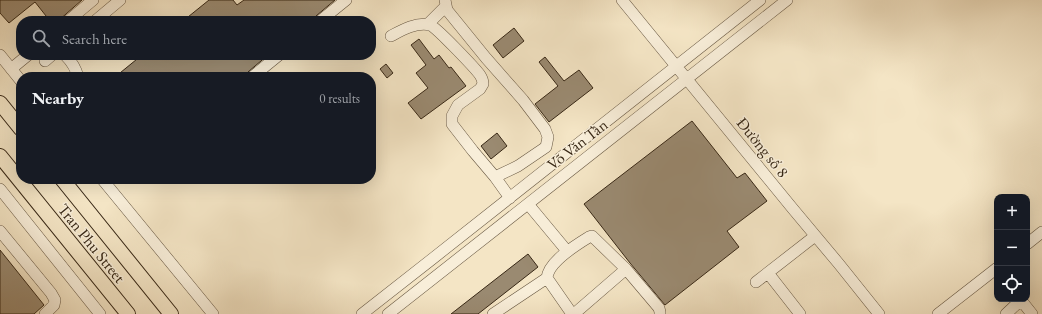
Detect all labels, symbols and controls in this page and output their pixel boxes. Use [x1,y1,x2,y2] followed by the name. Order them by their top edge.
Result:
[16,16,376,60] search box
[30,27,52,49] icon: search
[62,29,127,48] text: Search here
[32,87,84,109] text: Nearby
[319,90,360,107] text: 0 results
[732,113,794,182] street label: Đường số 8
[543,114,612,175] street label: Võ Văn Tần
[994,194,1030,302] map controls
[994,194,1030,230] button: +
[53,199,130,287] street label: Tran Phu Street
[994,230,1030,266] button: −
[994,266,1030,302] button: locate

